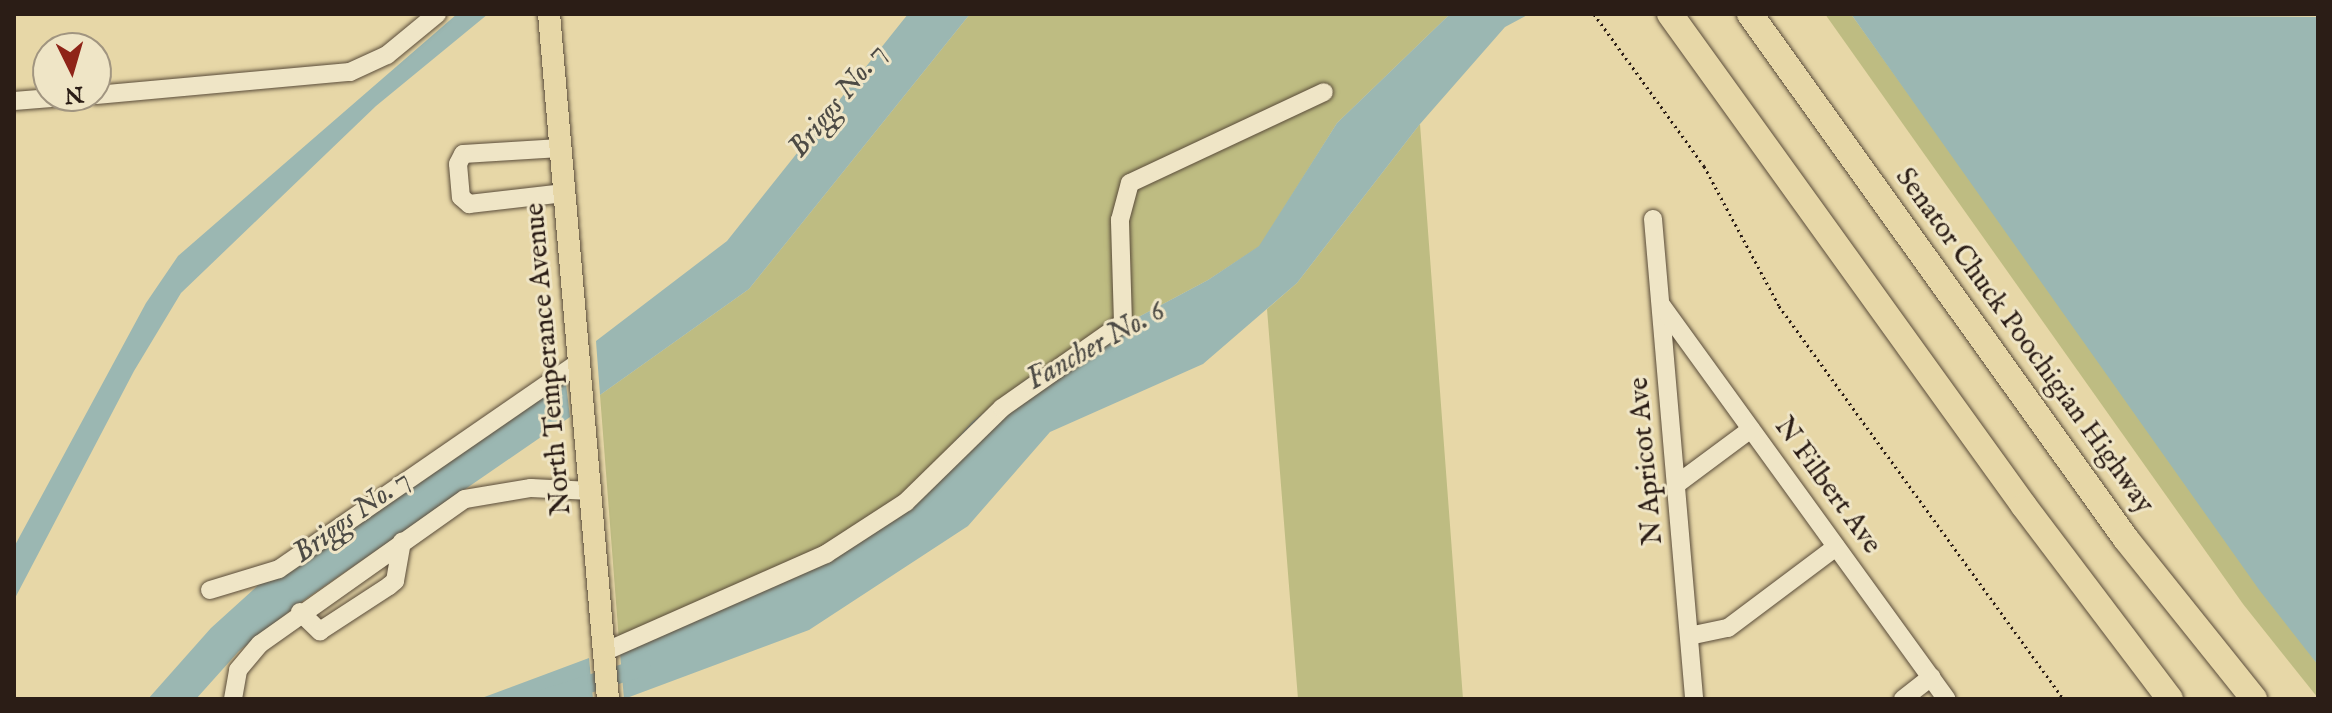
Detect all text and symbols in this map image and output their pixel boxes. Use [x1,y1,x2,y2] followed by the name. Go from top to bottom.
[32,32,112,112] north arrow
[781,36,895,166] water label: Briggs No. 7
[63,79,85,109] text: N
[1887,162,2161,520] street label: Senator Chuck Poochigian Highway
[519,201,579,517] street label: North Temperance Avenue
[1021,293,1171,399] water label: Fancher No. 6
[1623,376,1671,546] street label: N Apricot Ave
[1766,411,1888,561] street label: N Filbert Ave
[286,462,418,572] water label: Briggs No. 7

